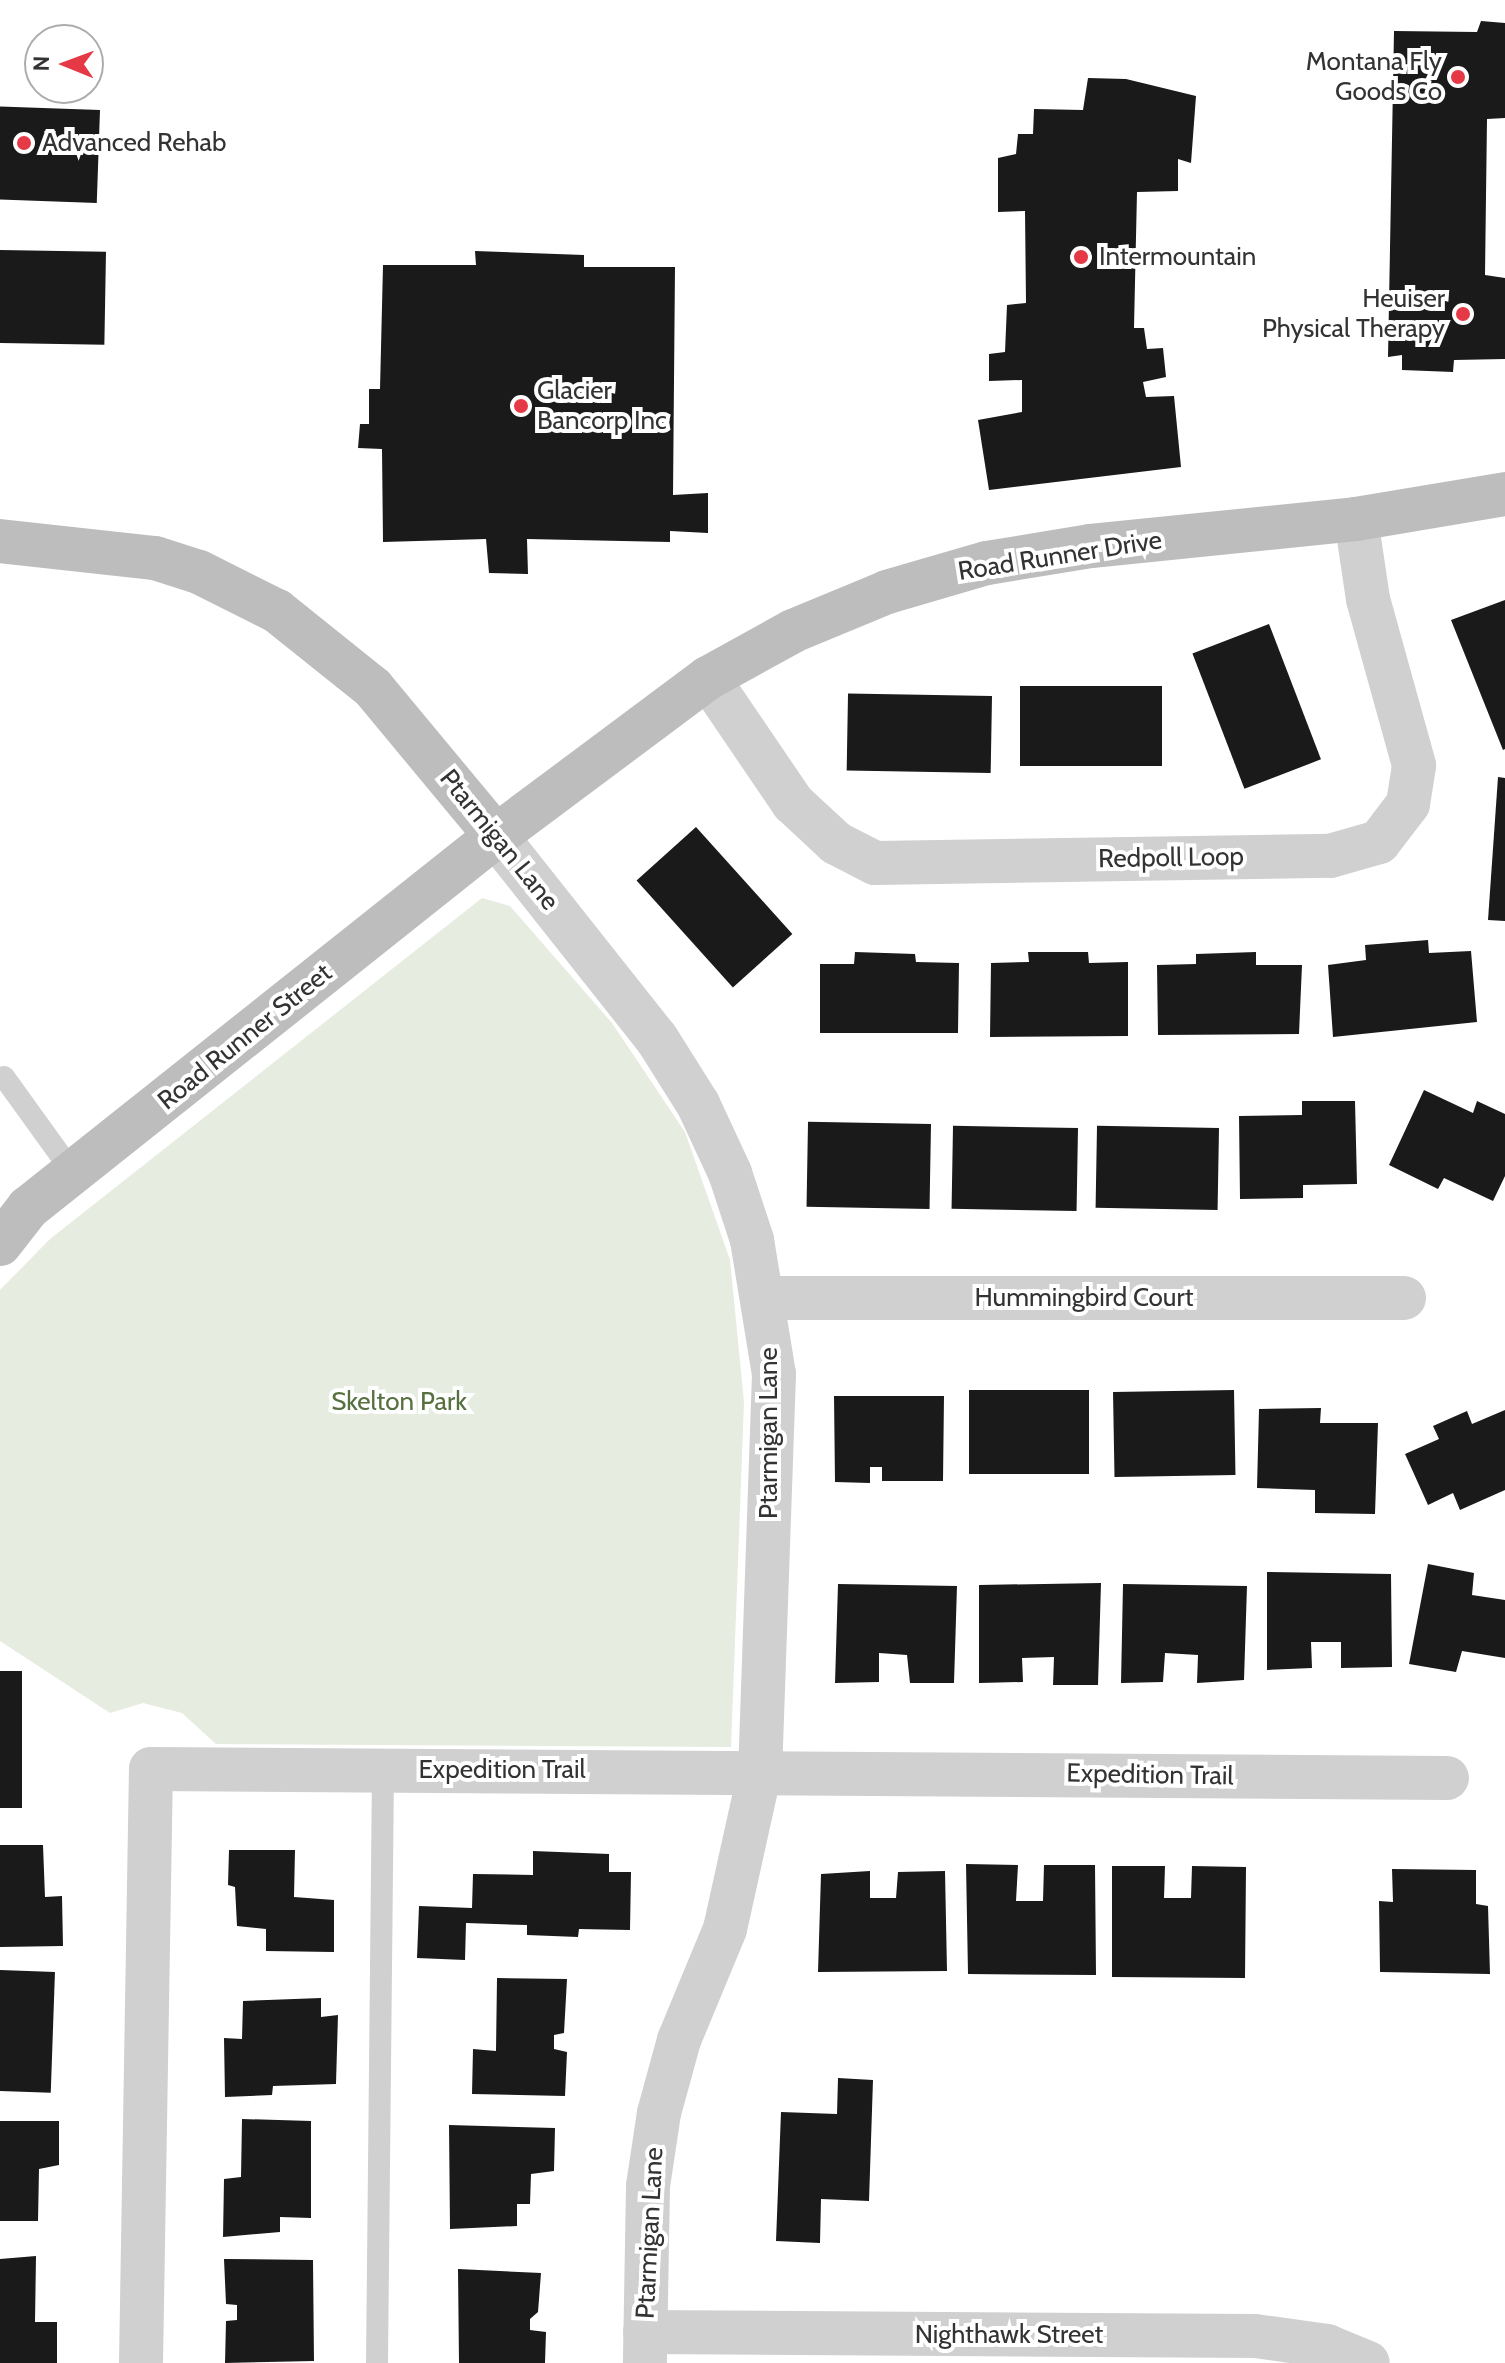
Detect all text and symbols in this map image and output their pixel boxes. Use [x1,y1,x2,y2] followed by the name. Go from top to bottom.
[24,24,104,104] north arrow
[1306,46,1442,108] place label: Montana Fly Goods Co
[28,56,55,72] text: N
[1449,68,1467,86] marker: Montana Fly Goods Co
[42,127,227,159] place label: Advanced Rehab
[13,132,35,154] marker: Advanced Rehab
[1099,241,1256,273] place label: Intermountain
[1070,246,1092,268] marker: Intermountain
[1262,283,1445,344] place label: Heuiser Physical Therapy
[1452,303,1474,325] marker: Heuiser Physical Therapy
[537,375,667,436] place label: Glacier Bancorp Inc
[512,397,530,415] marker: Glacier Bancorp Inc
[956,524,1164,588] street label: Road Runner Drive
[433,763,565,917] street label: Ptarmigan Lane
[1098,841,1244,875] street label: Redpoll Loop
[152,957,338,1117] street label: Road Runner Street
[975,1282,1193,1314] street label: Hummingbird Court
[753,1347,785,1519] street label: Ptarmigan Lane
[331,1386,467,1418] park label: Skelton Park
[418,1754,586,1786] street label: Expedition Trail
[1066,1758,1234,1792] street label: Expedition Trail
[630,2146,670,2320] street label: Ptarmigan Lane
[915,2319,1103,2351] street label: Nighthawk Street

